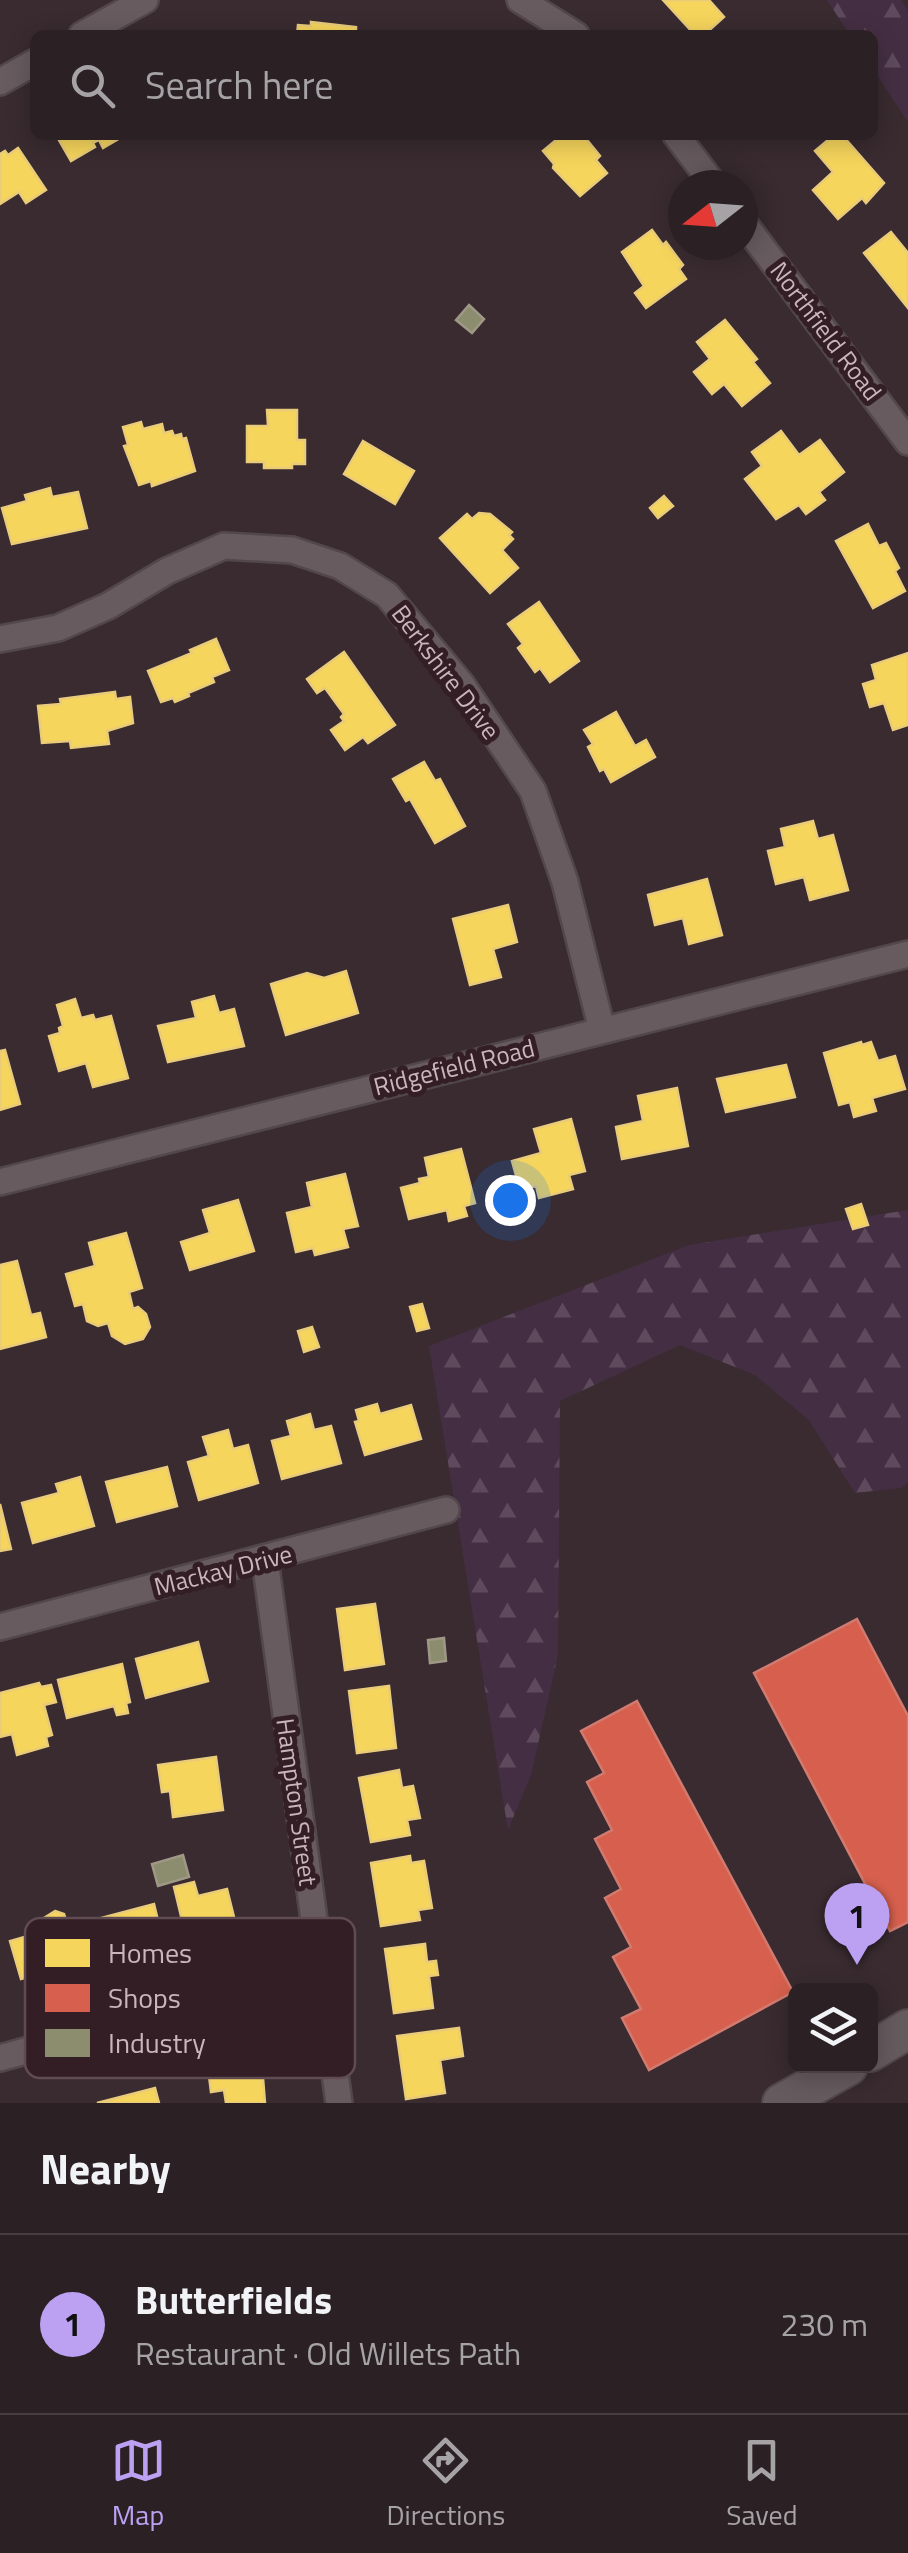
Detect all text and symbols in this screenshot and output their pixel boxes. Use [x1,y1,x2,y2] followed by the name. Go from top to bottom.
[30,30,878,140] search box
[145,56,333,114] text: Search here
[65,58,120,113] icon: search
[668,170,758,260] north arrow
[761,253,891,409] street label: Northfield Road
[383,597,509,747] street label: Berkshire Drive
[370,1029,538,1105] street label: Ridgefield Road
[485,1175,536,1226] your location
[150,1535,296,1605] street label: Mackay Drive
[266,1716,328,1888] street label: Hampton Street
[824,1882,890,1965] pin: 1
[25,1918,355,2078] legend
[108,1931,192,1974] text: Homes
[108,1976,181,2019] text: Shops
[788,1983,878,2073] map controls
[788,1983,878,2073] button: layers
[108,2021,206,2064] text: Industry
[40,2136,171,2200] text: Nearby
[135,2271,332,2329] text: Butterfields
[64,2300,81,2348] text: 1
[780,2300,868,2348] text: 230 m
[135,2329,521,2377] text: Restaurant · Old Willets Path
[111,2433,166,2536] tab: Map
[387,2433,505,2536] tab: Directions
[726,2433,797,2536] tab: Saved

